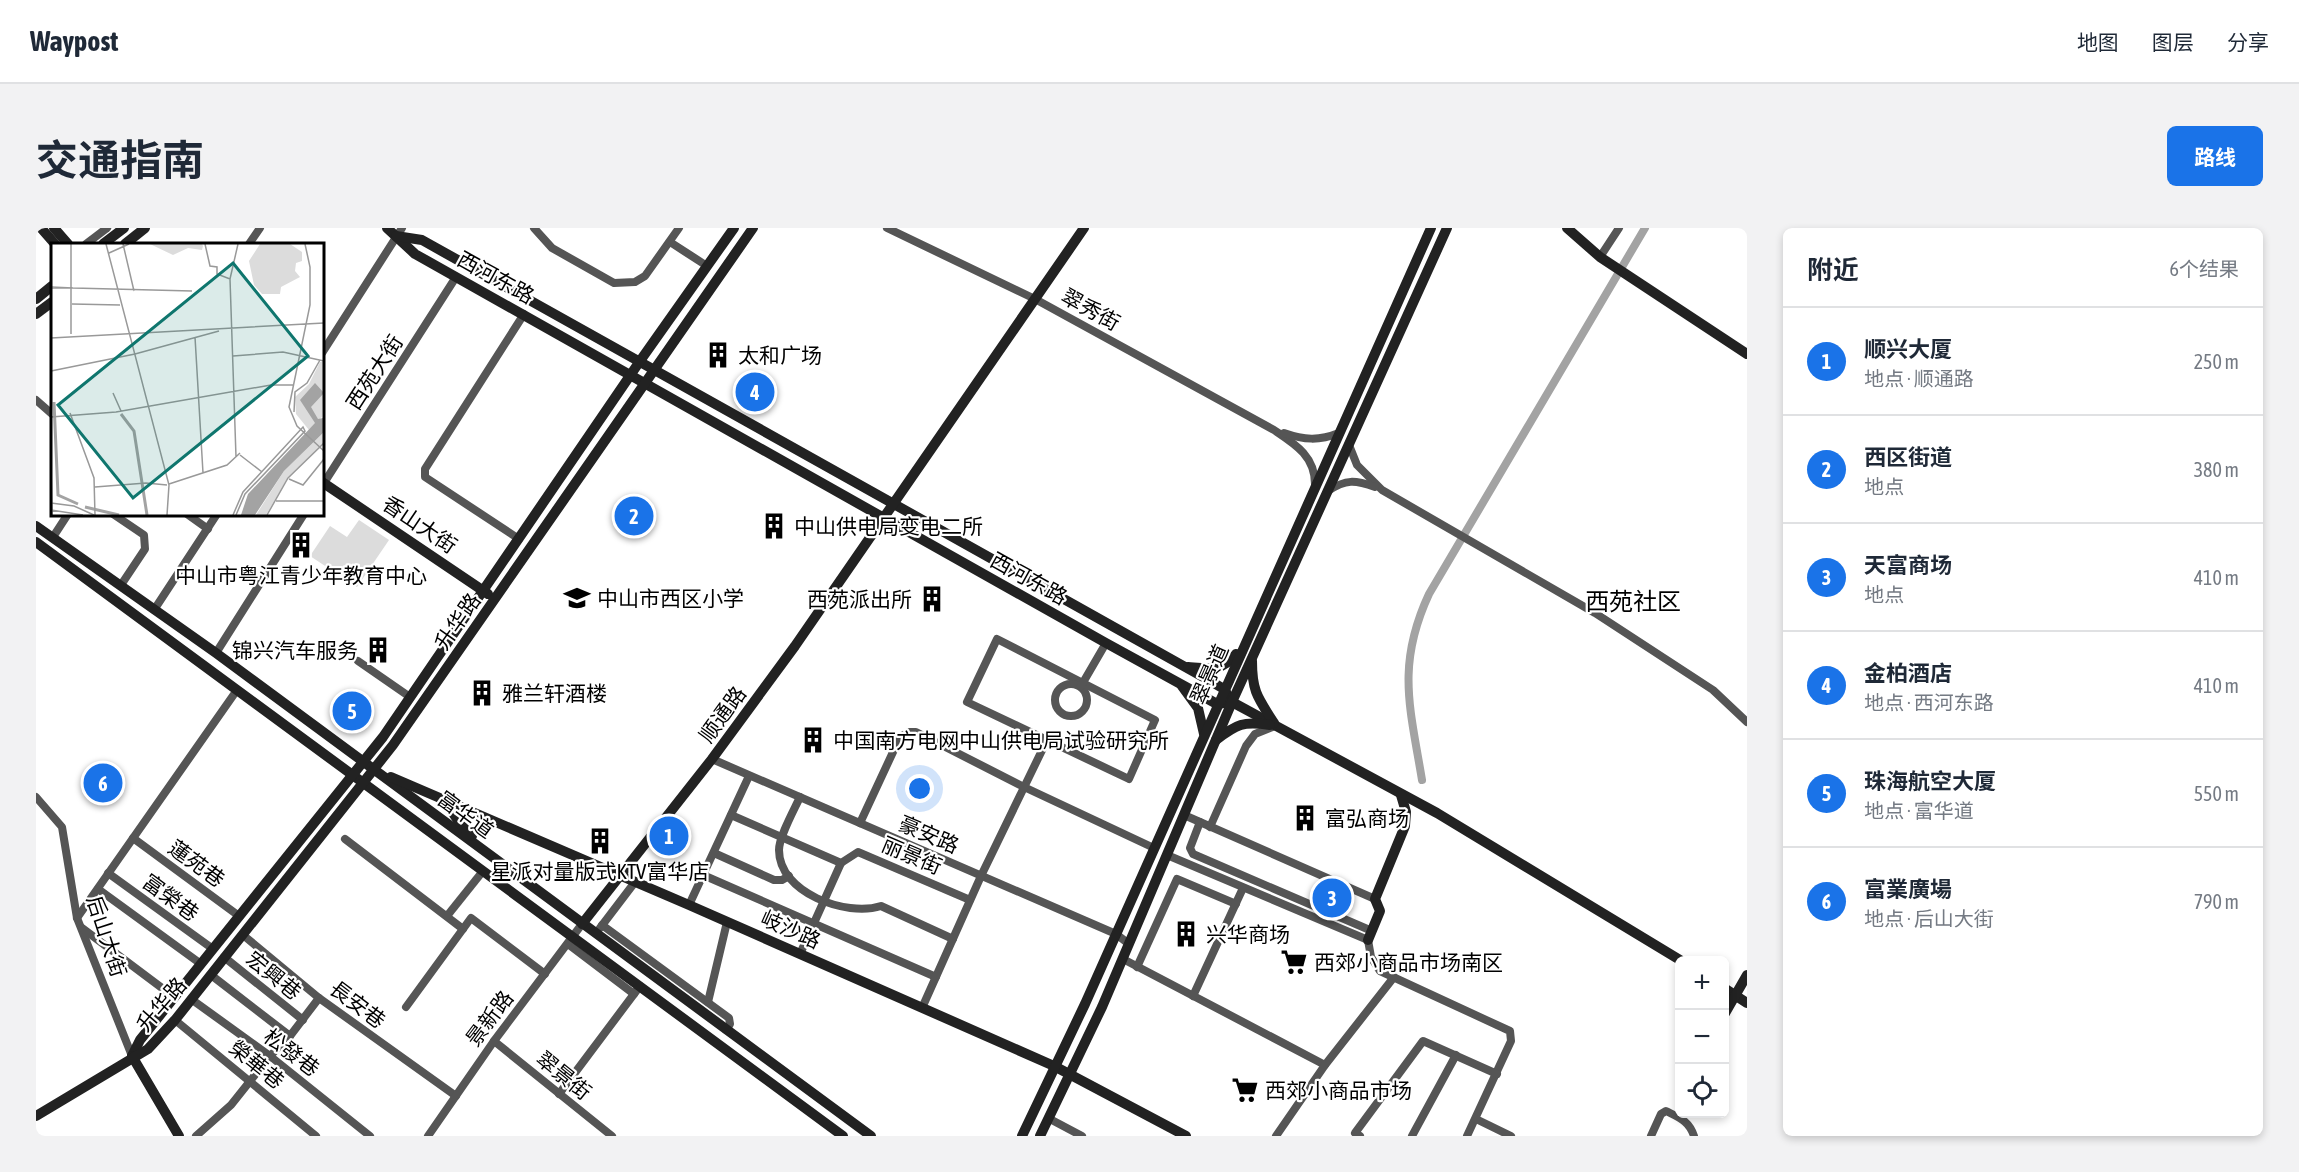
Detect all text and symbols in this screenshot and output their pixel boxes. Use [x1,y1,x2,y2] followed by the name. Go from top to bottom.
[30,25,118,57] text: Waypost
[2077,30,2119,54] text: 地图
[2152,30,2194,54] text: 图层
[2227,30,2269,54] text: 分享
[2167,126,2263,186] button: 路线
[36,136,204,184] text: 交通指南
[51,243,324,516] inset map
[453,246,539,308] street label: 西河东路
[1807,255,1859,285] text: 附近
[2170,257,2239,280] text: 6个结果
[1058,283,1124,335] street label: 翠秀街
[341,330,407,414] street label: 西苑大街
[1864,336,1952,362] text: 顺兴大厦
[703,340,733,370] building icon: 太和广场
[738,343,822,367] place label: 太和广场
[1822,350,1831,373] text: 1
[2194,350,2239,373] text: 250 m
[1864,367,1974,390] text: 地点 · 顺通路
[736,370,774,414] pin: 4
[1864,444,1952,470] text: 西区街道
[1822,458,1831,481] text: 2
[2194,458,2239,481] text: 380 m
[1864,475,1904,498] text: 地点
[378,491,462,557] street label: 香山大街
[614,494,654,538] pin: 2
[759,511,789,541] building icon: 中山供电局变电二所
[794,514,983,538] place label: 中山供电局变电二所
[286,530,316,560] building icon: 中山市粤江青少年教育中心
[986,547,1072,609] street label: 西河东路
[1864,552,1952,578] text: 天富商场
[175,563,427,587] place label: 中山市粤江青少年教育中心
[1822,566,1831,589] text: 3
[2194,566,2239,589] text: 410 m
[562,583,592,613] school or university icon: 中山市西区小学
[1864,583,1904,606] text: 地点
[917,584,947,614] building icon: 西苑派出所
[597,586,744,610] place label: 中山市西区小学
[807,587,912,611] place label: 西苑派出所
[429,588,485,654] street label: 升华路
[1585,588,1681,615] district label: 西苑社区
[363,635,393,665] building icon: 锦兴汽车服务
[232,638,358,662] place label: 锦兴汽车服务
[1185,640,1233,708] street label: 翠景道
[1864,660,1952,686] text: 金柏酒店
[1822,674,1831,697] text: 4
[2194,674,2239,697] text: 410 m
[467,678,497,708] building icon: 雅兰轩酒楼
[502,681,607,705] place label: 雅兰轩酒楼
[694,681,750,747] street label: 顺通路
[332,688,372,734] pin: 5
[1864,691,1994,714] text: 地点 · 西河东路
[798,725,828,755] building icon: 中国南方电网中山供电局试验研究所
[833,728,1169,752] place label: 中国南方电网中山供电局试验研究所
[84,760,122,806] pin: 6
[1864,768,1996,794] text: 珠海航空大厦
[905,774,934,803] your location
[1822,782,1831,805] text: 5
[2194,782,2239,805] text: 550 m
[433,786,499,842] street label: 富华道
[1864,799,1974,822] text: 地点 · 富华道
[1290,803,1320,833] building icon: 富弘商场
[1325,806,1409,830] place label: 富弘商场
[895,811,963,857] street label: 豪安路
[650,814,688,858] pin: 1
[585,826,615,856] building icon: 星派对量版式KTV富华店
[878,832,946,878] street label: 丽景街
[164,835,230,891] street label: 蓮苑巷
[491,859,709,883] place label: 星派对量版式KTV富华店
[138,869,204,925] street label: 富榮巷
[1312,876,1352,920] pin: 3
[1864,876,1952,902] text: 富業廣場
[1822,890,1831,913] text: 6
[2194,890,2239,913] text: 790 m
[83,892,131,980] street label: 后山大街
[757,905,825,953] street label: 岐沙路
[1864,907,1994,930] text: 地点 · 后山大街
[1171,919,1201,949] building icon: 兴华商场
[1206,922,1290,946] place label: 兴华商场
[242,946,306,1004] street label: 宏興巷
[1279,947,1309,977] supermarket icon: 西郊小商品市场南区
[1314,950,1503,974] place label: 西郊小商品市场南区
[1675,956,1729,1118] map controls
[1675,956,1729,1010] button: +
[131,972,191,1036] street label: 升华路
[326,975,390,1033] street label: 長安巷
[460,986,518,1050] street label: 景新路
[1675,1010,1729,1064] button: −
[260,1023,324,1081] street label: 松發巷
[225,1035,289,1093] street label: 榮華巷
[532,1046,596,1104] street label: 翠景街
[1675,1064,1729,1118] button: locate
[1230,1075,1260,1105] supermarket icon: 西郊小商品市场
[1265,1078,1412,1102] place label: 西郊小商品市场

